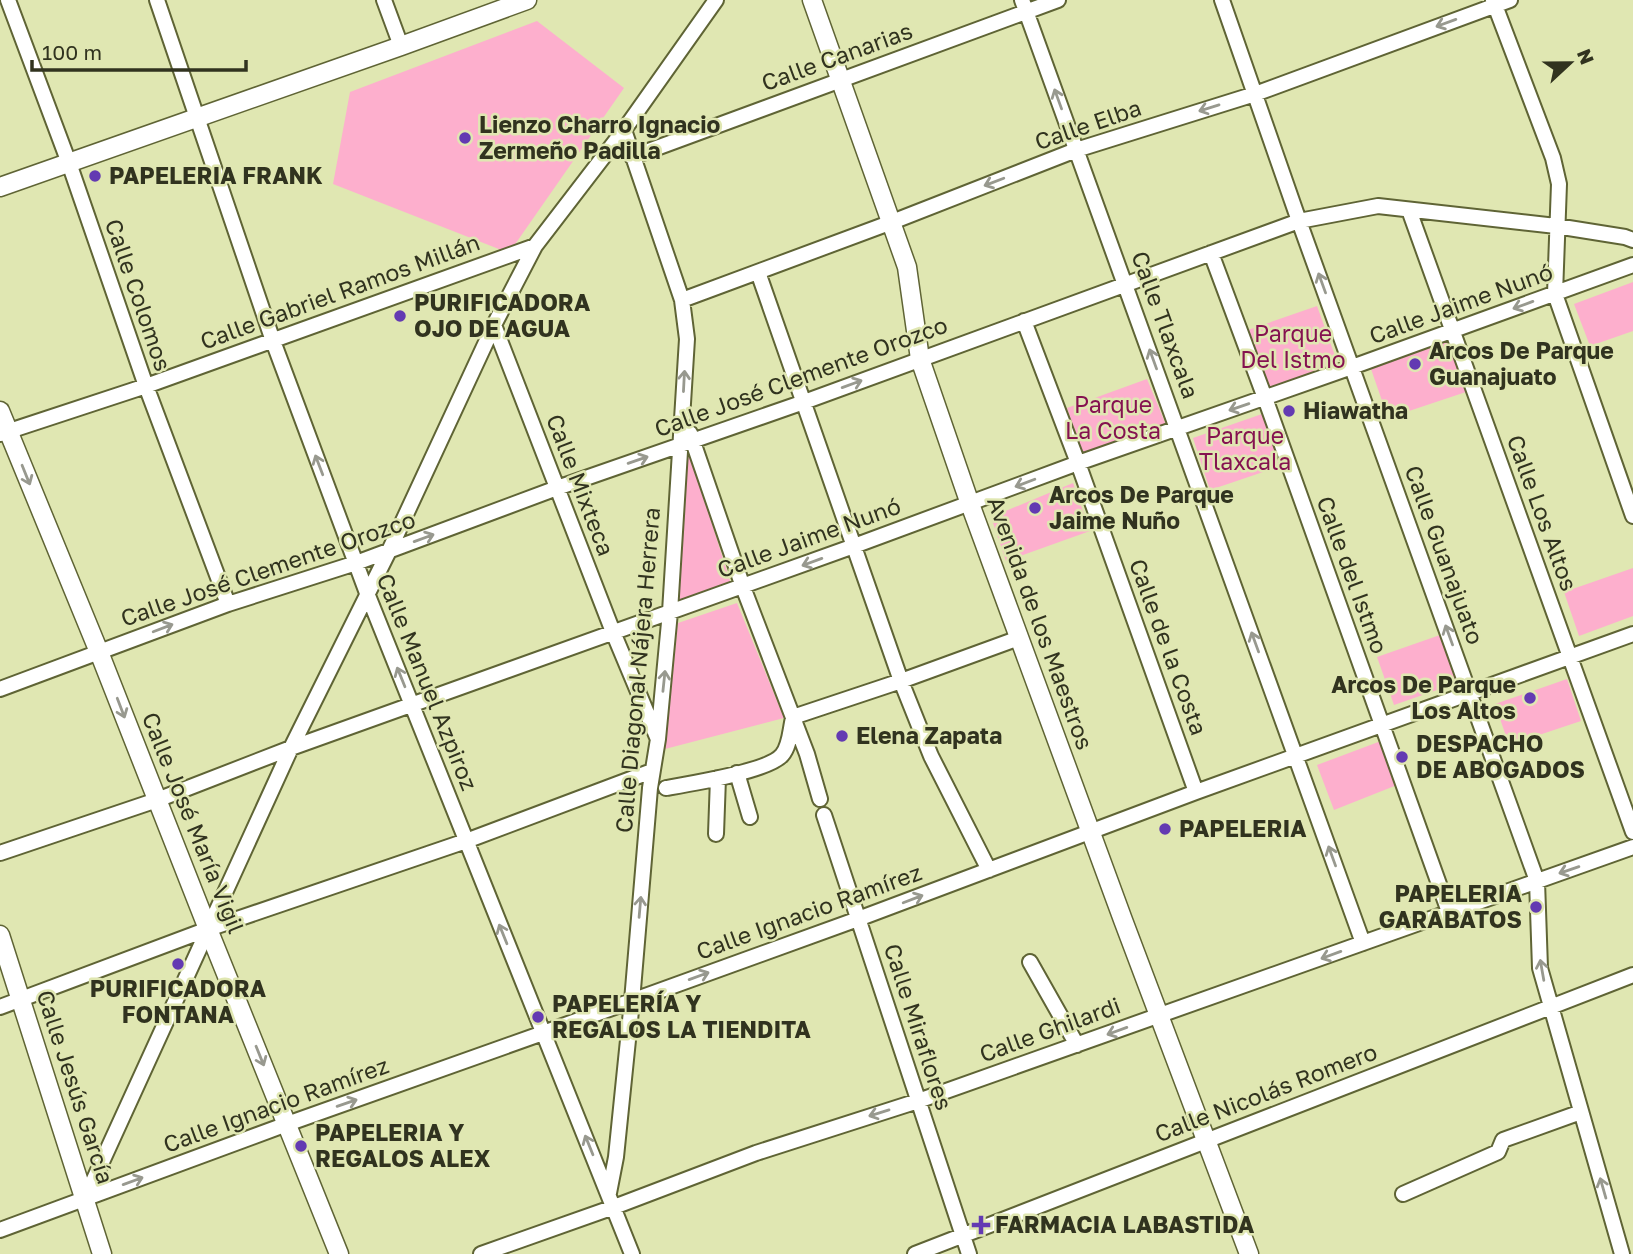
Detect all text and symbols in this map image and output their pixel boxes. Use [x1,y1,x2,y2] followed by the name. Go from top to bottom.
[757,16,916,96] street label: Calle Canarias
[1436,18,1458,31] one-way arrow
[32,28,245,72] scale bar
[1535,28,1605,98] north arrow
[42,39,102,65] text: 100 m
[1573,45,1600,67] text: N
[1051,88,1063,110] one-way arrow
[1031,93,1145,155] street label: Calle Elba
[1198,103,1220,116] one-way arrow
[479,110,721,164] place label: Lienzo Charro Ignacio Zermeño Padilla
[457,130,473,146] marker: Lienzo Charro Ignacio Zermeño Padilla
[109,161,323,189] place label: PAPELERIA FRANK
[87,168,103,184] marker: PAPELERIA FRANK
[984,177,1006,190] one-way arrow
[100,215,178,374] street label: Calle Colomos
[196,227,483,355] street label: Calle Gabriel Ramos Millán
[1126,247,1206,402] street label: Calle Tlaxcala
[1365,257,1556,349] street label: Calle Jaime Nunó
[1315,273,1327,295] one-way arrow
[414,288,591,342] place label: PURIFICADORA OJO DE AGUA
[1512,300,1534,313] one-way arrow
[392,308,408,324] marker: PURIFICADORA OJO DE AGUA
[650,310,951,442] street label: Calle José Clemente Orozco
[1240,319,1346,373] park label: Parque Del Istmo
[1429,336,1614,390] place label: Arcos De Parque Guanajuato
[1145,348,1158,370] one-way arrow
[1407,356,1423,372] marker: Arcos De Parque Guanajuato
[678,370,691,393] one-way arrow
[841,376,863,389] one-way arrow
[1065,390,1161,444] park label: Parque La Costa
[1303,396,1408,424] place label: Hiawatha
[1229,402,1251,414] one-way arrow
[1281,403,1297,419] marker: Hiawatha
[541,410,621,559] street label: Calle Mixteca
[1199,421,1291,475] park label: Parque Tlaxcala
[1502,431,1584,594] street label: Calle Los Altos
[627,453,649,466] one-way arrow
[312,455,325,476] one-way arrow
[1400,461,1490,648] street label: Calle Guanajuato
[20,463,33,485] one-way arrow
[1015,478,1037,491] one-way arrow
[1049,480,1234,534] place label: Arcos De Parque Jaime Nuño
[713,491,904,583] street label: Calle Jaime Nunó
[982,492,1100,753] street label: Avenida de los Maestros
[1311,492,1394,657] street label: Calle del Istmo
[1027,500,1043,516] marker: Arcos De Parque Jaime Nuño
[117,504,419,632] street label: Calle José Clemente Orozco
[609,506,665,834] street label: Calle Diagonal Nájera Herrera
[413,530,435,543] one-way arrow
[1124,555,1214,739] street label: Calle de la Costa
[801,557,823,569] one-way arrow
[372,569,484,794] street label: Calle Manuel Azpiroz
[152,621,174,634] one-way arrow
[1442,625,1454,647] one-way arrow
[1248,631,1260,653] one-way arrow
[393,667,406,689] one-way arrow
[657,670,670,693] one-way arrow
[1331,670,1516,724] place label: Arcos De Parque Los Altos
[1522,690,1538,706] marker: Arcos De Parque Los Altos
[115,697,128,718] one-way arrow
[137,708,251,937] street label: Calle José María Vigil
[856,721,1002,749] place label: Elena Zapata
[834,728,850,744] marker: Elena Zapata
[1416,729,1585,783] place label: DESPACHO DE ABOGADOS
[1394,749,1410,765] marker: DESPACHO DE ABOGADOS
[1179,814,1307,842] place label: PAPELERIA
[1157,821,1173,837] marker: PAPELERIA
[1325,845,1337,867] one-way arrow
[692,857,925,965] street label: Calle Ignacio Ramírez
[1558,865,1580,877] one-way arrow
[1378,879,1523,933] place label: PAPELERIA GARABATOS
[902,891,924,904] one-way arrow
[634,896,647,919] one-way arrow
[1528,899,1544,915] marker: PAPELERIA GARABATOS
[496,924,509,945] one-way arrow
[879,940,959,1114] street label: Calle Miraflores
[1321,949,1343,962] one-way arrow
[170,956,186,972] marker: PURIFICADORA FONTANA
[1535,959,1548,982] one-way arrow
[688,969,710,982] one-way arrow
[90,974,267,1028] place label: PURIFICADORA FONTANA
[31,986,120,1187] street label: Calle Jesús García
[552,989,812,1043] place label: PAPELERÍA Y REGALOS LA TIENDITA
[975,991,1124,1068] street label: Calle Ghilardi
[530,1009,546,1025] marker: PAPELERÍA Y REGALOS LA TIENDITA
[1106,1026,1128,1038] one-way arrow
[1150,1037,1381,1147] street label: Calle Nicolás Romero
[254,1044,267,1066] one-way arrow
[159,1050,392,1158] street label: Calle Ignacio Ramírez
[335,1095,357,1108] one-way arrow
[868,1108,890,1120] one-way arrow
[315,1118,491,1172] place label: PAPELERIA Y REGALOS ALEX
[581,1135,594,1156] one-way arrow
[293,1138,309,1154] marker: PAPELERIA Y REGALOS ALEX
[122,1174,144,1186] one-way arrow
[1596,1178,1609,1200] one-way arrow
[995,1210,1255,1238] place label: FARMACIA LABASTIDA
[973,1217,989,1233] marker: FARMACIA LABASTIDA

